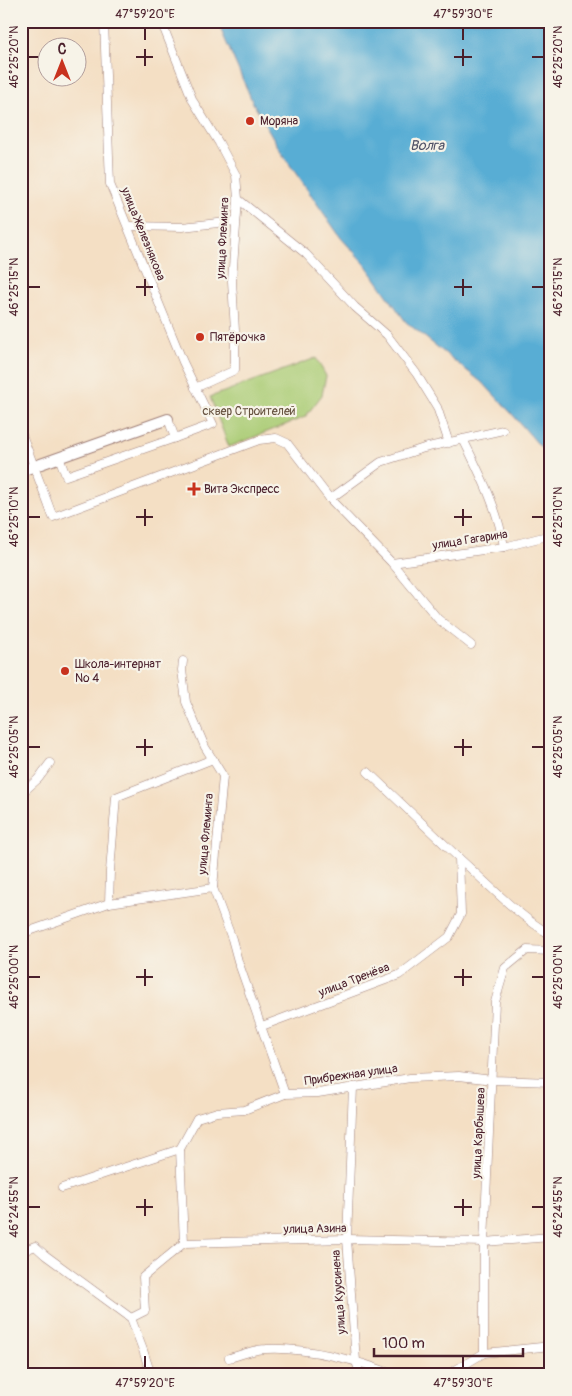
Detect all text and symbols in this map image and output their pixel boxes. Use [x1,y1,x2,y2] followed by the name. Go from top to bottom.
[115,7,175,22] text: 47°59'20"E
[433,7,493,22] text: 47°59'30"E
[7,26,22,88] text: 46°25'20"N
[551,26,566,88] text: 46°25'20"N
[38,38,88,88] north arrow
[58,41,67,58] text: С
[260,114,298,129] place label: Моряна
[244,115,256,127] marker: Моряна
[410,137,446,154] water label: Волга
[117,184,169,283] street label: улица Железнякова
[213,196,233,280] street label: улица Флеминга
[7,258,22,316] text: 46°25'15"N
[551,258,566,316] text: 46°25'15"N
[210,330,266,345] place label: Пятёрочка
[194,331,206,343] marker: Пятёрочка
[202,404,296,419] park label: сквер Строителей
[204,482,280,497] place label: Вита Экспресс
[188,483,200,495] marker: Вита Экспресс
[7,487,22,547] text: 46°25'10"N
[551,487,566,547] text: 46°25'10"N
[430,527,509,554] street label: улица Гагарина
[75,657,161,686] place label: Школа-интернат № 4
[59,665,71,677] marker: Школа-интернат № 4
[7,716,22,778] text: 46°25'05"N
[551,716,566,778] text: 46°25'05"N
[195,792,217,876] street label: улица Флеминга
[7,945,22,1009] text: 46°25'00"N
[551,945,566,1009] text: 46°25'00"N
[316,959,392,1001] street label: улица Тренёва
[303,1061,399,1089] street label: Прибрежная улица
[469,1087,489,1180] street label: улица Карбышева
[7,1176,22,1238] text: 46°24'55"N
[551,1176,566,1238] text: 46°24'55"N
[282,1221,347,1237] street label: улица Азина
[329,1249,350,1336] street label: улица Куусинена
[374,1326,523,1358] scale bar
[382,1334,425,1353] text: 100 m
[115,1376,175,1391] text: 47°59'20"E
[433,1376,493,1391] text: 47°59'30"E

